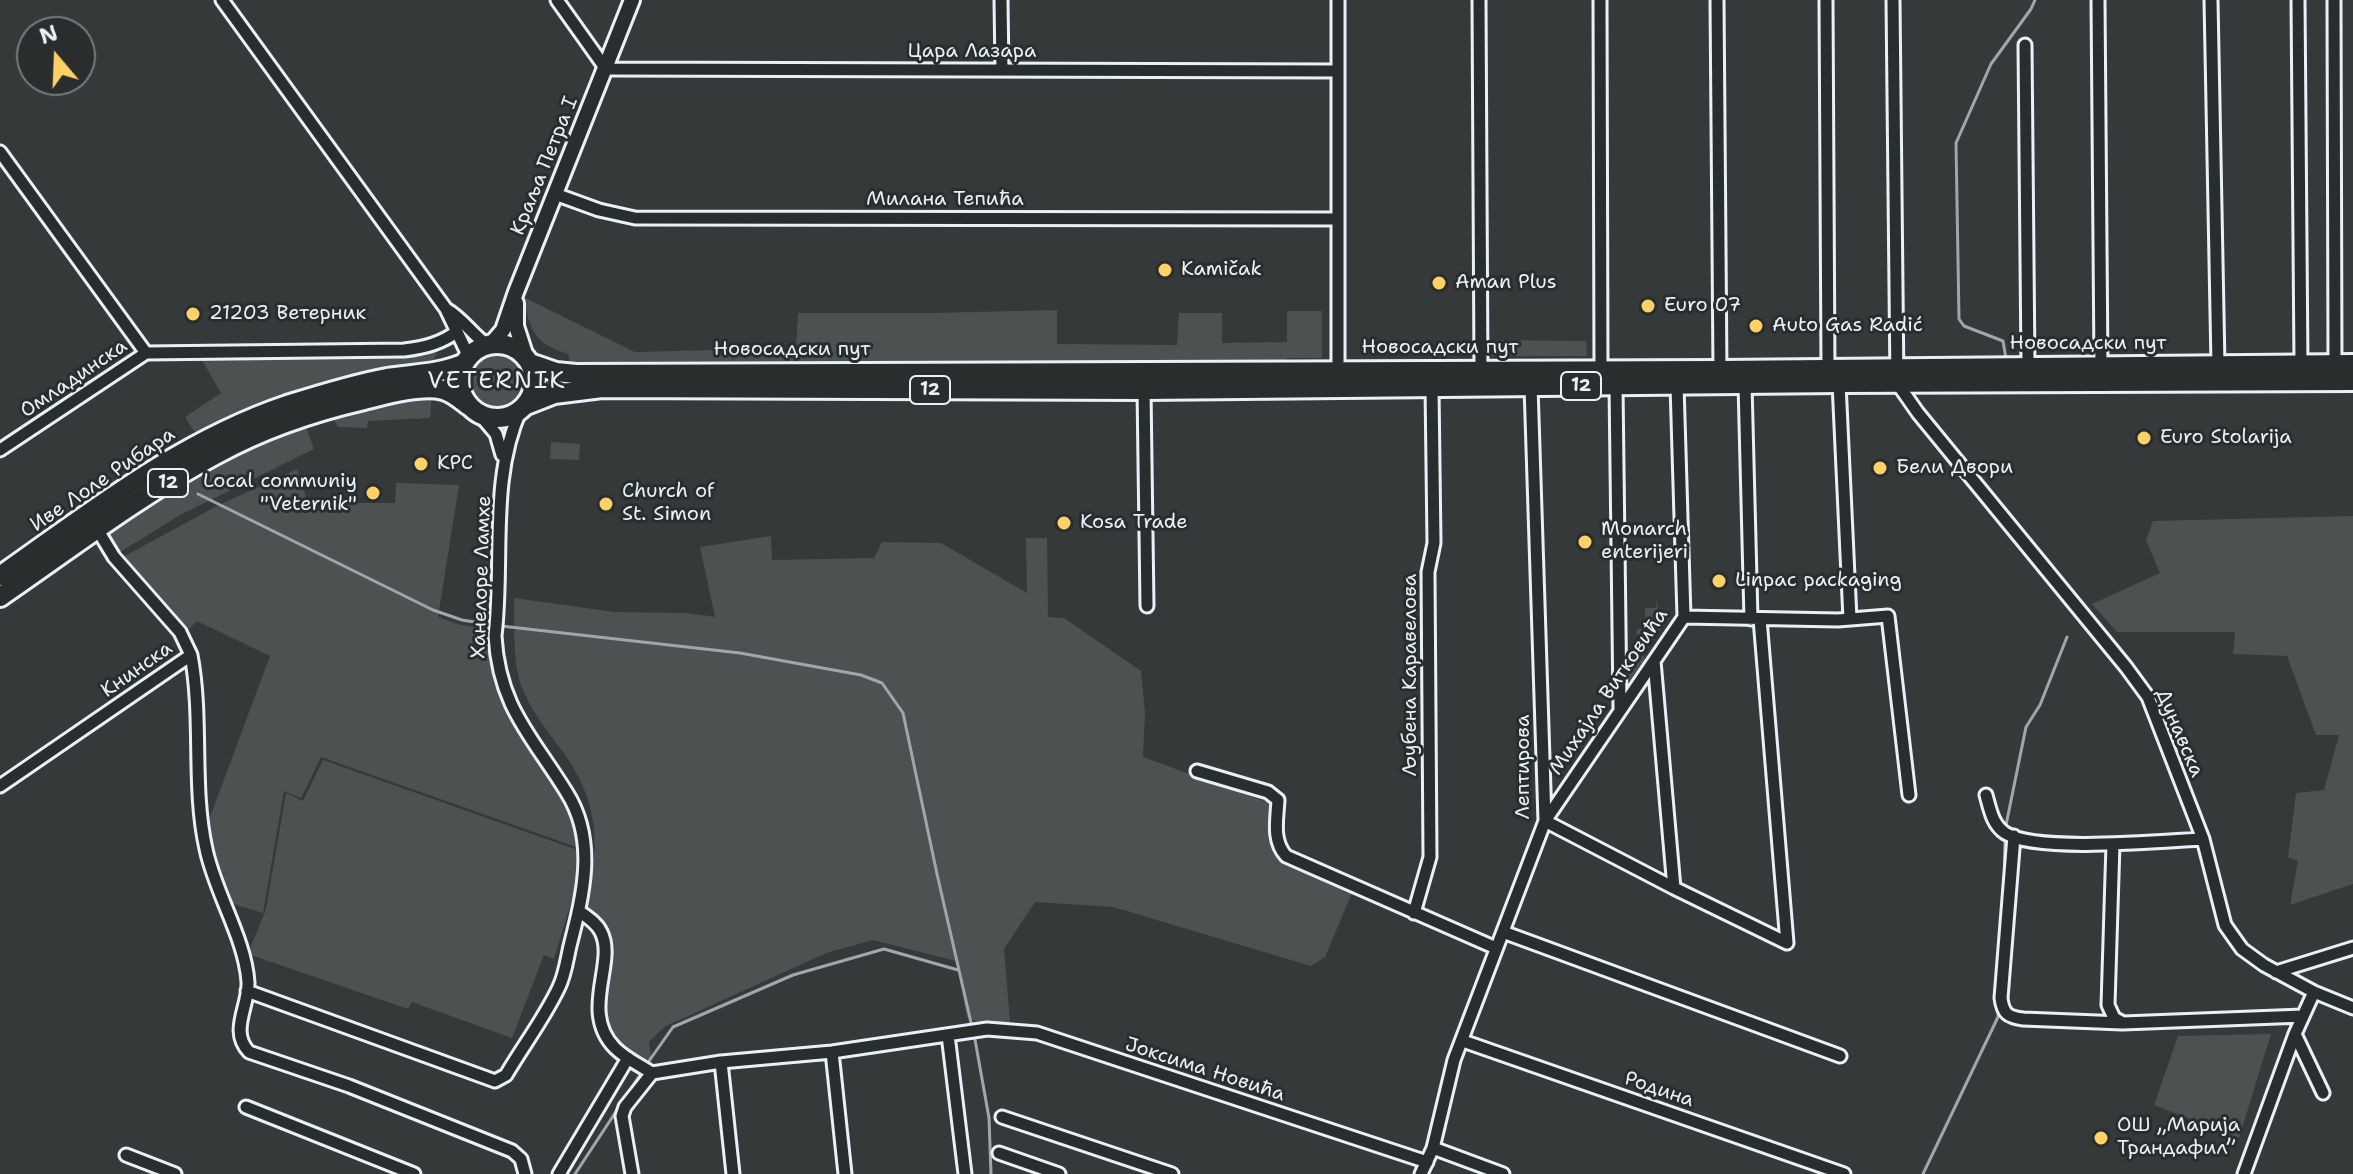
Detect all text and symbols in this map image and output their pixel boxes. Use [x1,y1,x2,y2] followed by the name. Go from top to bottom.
[16,16,96,96] north arrow
[36,18,62,51] text: N
[908,40,1036,64] street label: Цара Лазара
[506,93,584,239] street label: Краља Петра I
[866,188,1024,212] street label: Милана Тепића
[1181,258,1262,282] place label: Kamičak
[1156,261,1174,279] marker: Kamičak
[1455,271,1557,295] place label: Aman Plus
[1430,274,1448,292] marker: Aman Plus
[1664,294,1741,318] place label: Euro 07
[1639,297,1657,315] marker: Euro 07
[209,302,366,326] place label: 21203 Ветерник
[184,305,202,323] marker: 21203 Ветерник
[1772,314,1923,338] place label: Auto Gas Radić
[1747,317,1765,335] marker: Auto Gas Radić
[2009,332,2167,356] street label: Новосадски пут
[16,334,132,424] street label: Омладинска
[1361,336,1519,360] street label: Новосадски пут
[713,338,871,362] street label: Новосадски пут
[427,368,567,396] district label: VETERNIK
[1561,372,1601,400] road number: 12
[910,376,950,404] road number: 12
[26,423,180,537] street label: Иве Лоле Рибара
[2160,426,2292,450] place label: Euro Stolarija
[2135,429,2153,447] marker: Euro Stolarija
[437,452,473,476] place label: KPC
[412,455,430,473] marker: KPC
[1896,456,2013,480] place label: Бели Двори
[1871,459,1889,477] marker: Бели Двори
[148,469,188,497] road number: 12
[203,470,357,517] place label: Local communiy "Veternik"
[622,480,714,527] place label: Church of St. Simon
[364,484,382,502] marker: Local communiy "Veternik"
[467,495,497,659] street label: Ханелоре Ламхе
[597,495,615,513] marker: Church of St. Simon
[1080,511,1188,535] place label: Kosa Trade
[1055,514,1073,532] marker: Kosa Trade
[1601,518,1688,565] place label: Monarch enterijeri
[1576,533,1594,551] marker: Monarch enterijeri
[1735,569,1902,593] place label: Linpac packaging
[1710,572,1728,590] marker: Linpac packaging
[1399,574,1423,776] street label: Љубена Каравелова
[1544,604,1674,780] street label: Михајла Витковића
[97,637,177,703] street label: Книнска
[2150,685,2208,781] street label: Дунавска
[1512,715,1536,819] street label: Лептирова
[1122,1033,1288,1107] street label: Јоксима Новића
[1621,1067,1697,1113] street label: Родина
[2117,1114,2240,1161] place label: ОШ „Марија Трандафил”
[2092,1129,2110,1147] marker: ОШ „Марија Трандафил”

